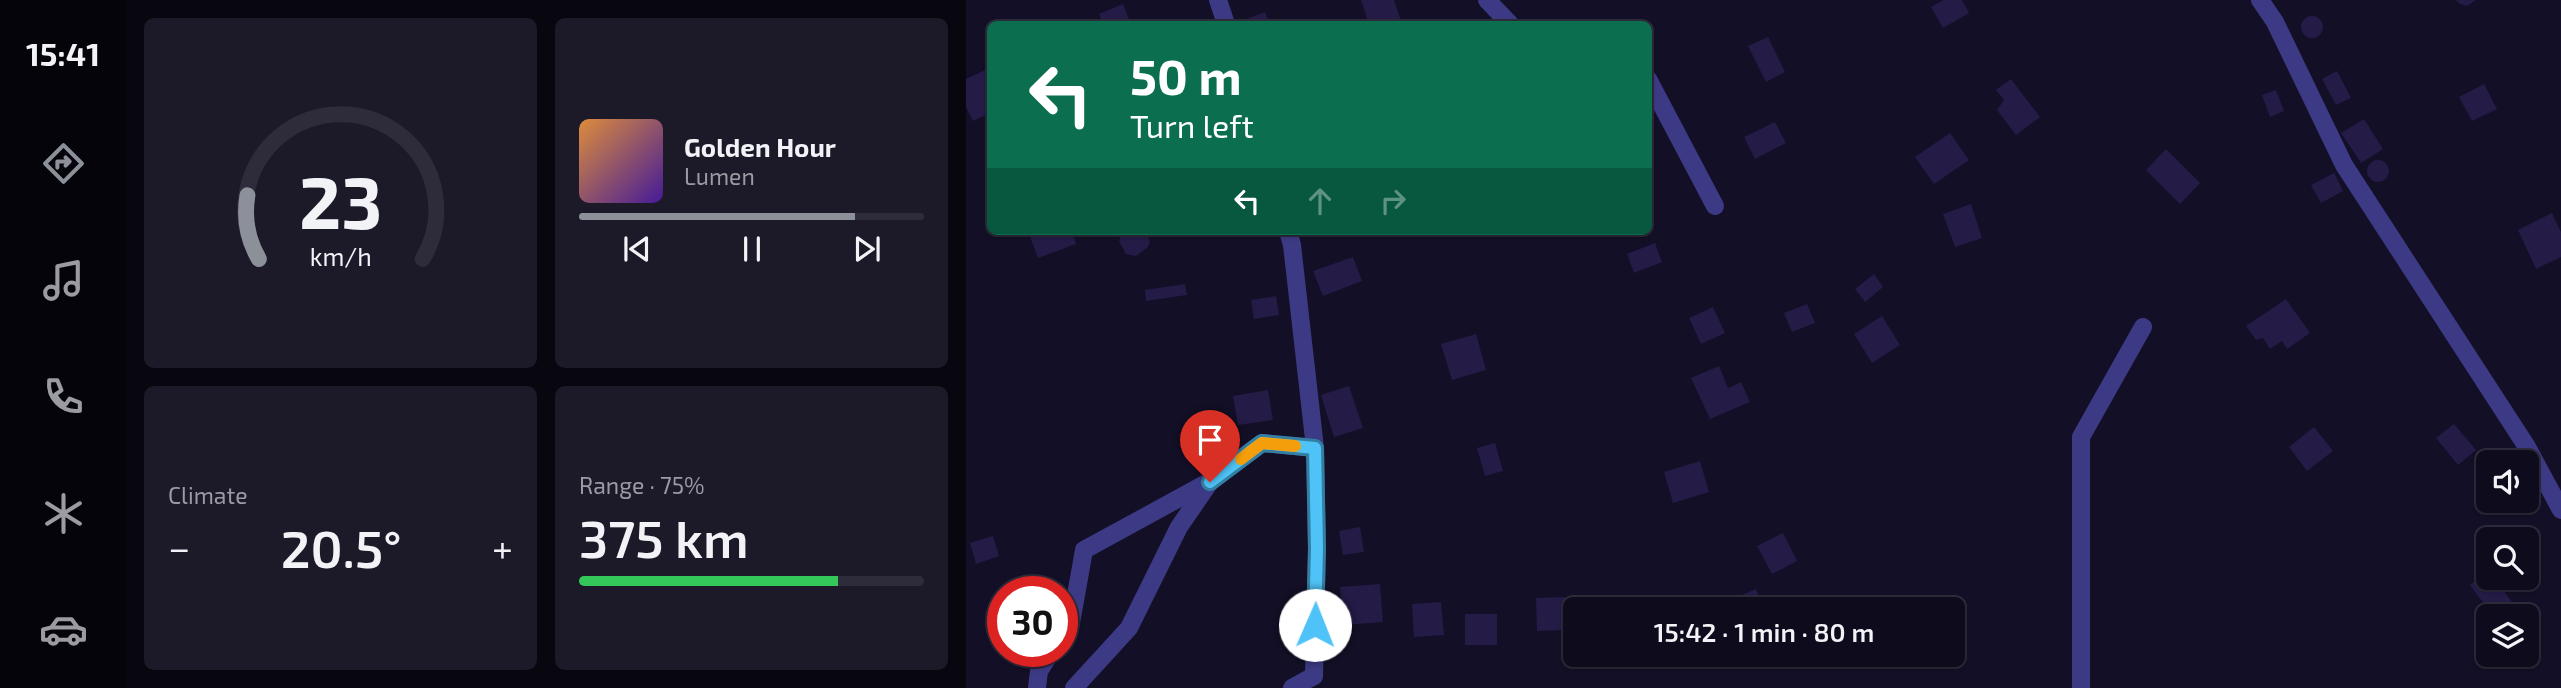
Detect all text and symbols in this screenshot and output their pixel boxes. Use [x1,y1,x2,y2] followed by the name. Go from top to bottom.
[26,34,100,72] text: 15:41
[1130,46,1242,105] text: 50 m
[1015,49,1106,140] icon: left
[1130,106,1254,144] text: Turn left
[684,131,836,162] text: Golden Hour
[39,139,88,188] icon: directions
[299,157,382,245] text: 23
[684,162,755,190] text: Lumen
[1228,182,1266,220] icon: left
[1301,182,1339,220] icon: ahead
[1374,182,1412,220] icon: right
[618,230,656,268] icon: previous
[733,230,771,268] icon: pause
[848,230,886,268] icon: next
[309,241,372,271] text: km/h
[39,256,88,305] icon: music
[39,372,88,421] icon: phone
[1180,410,1240,482] pin
[1191,421,1229,459] icon: arrive
[2476,450,2539,667] map controls
[2476,450,2539,513] button: sound
[579,471,705,499] text: Range · 75%
[168,481,248,509] text: Climate
[39,489,88,538] icon: climate
[579,506,749,568] text: 375 km
[281,516,402,578] text: 20.5°
[168,524,190,570] text: −
[492,524,513,570] text: +
[2476,527,2539,590] button: search
[987,576,1078,667] speed limit sign: 30
[1278,588,1352,662] position arrow
[2476,604,2539,667] button: layers
[39,605,88,654] icon: car
[1654,616,1874,647] text: 15:42 · 1 min · 80 m

